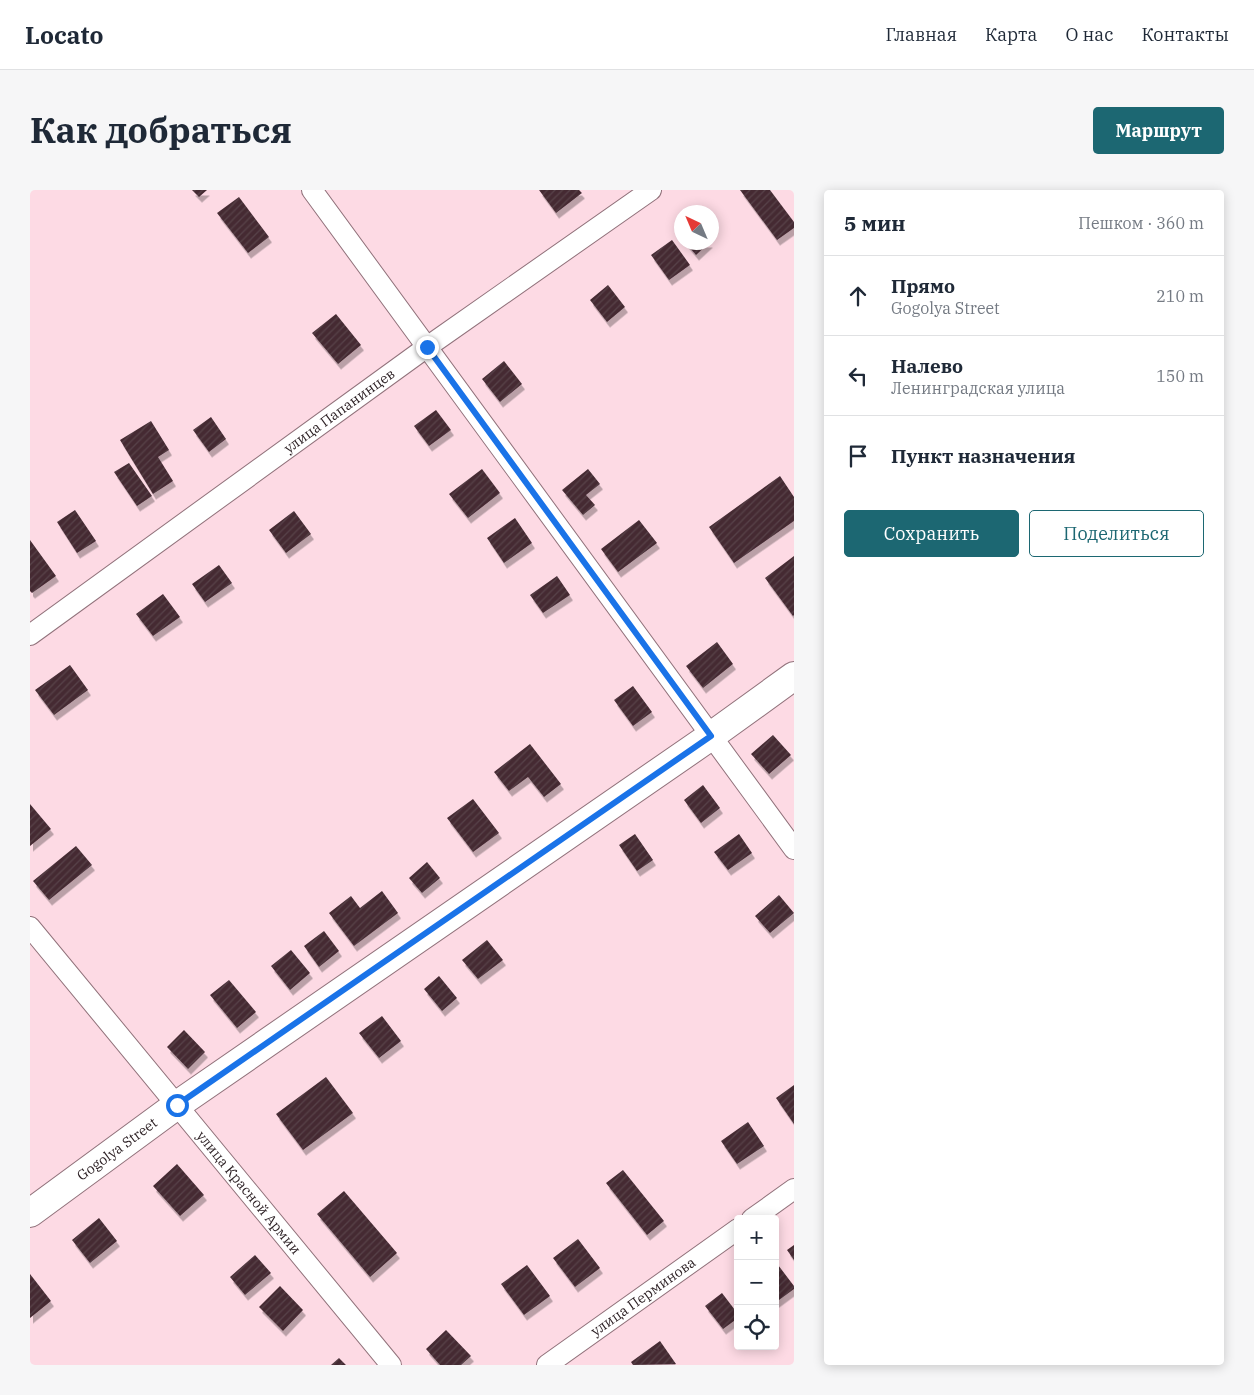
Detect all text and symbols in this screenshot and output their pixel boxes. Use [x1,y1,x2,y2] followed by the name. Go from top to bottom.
[25,19,103,51] text: Locato
[885,23,957,46] text: Главная
[985,23,1037,46] text: Карта
[1065,23,1113,46] text: О нас
[1141,23,1229,46] text: Контакты
[30,107,292,153] text: Как добраться
[1093,107,1224,154] button: Маршрут
[674,205,719,250] north arrow
[844,209,906,237] text: 5 мин
[1078,213,1204,233] text: Пешком · 360 m
[891,274,955,298] text: Прямо
[844,282,872,310] icon: ahead
[1156,286,1204,306] text: 210 m
[891,298,1000,318] text: Gogolya Street
[416,336,439,359] route end
[891,354,963,378] text: Налево
[844,362,872,390] icon: left
[280,364,398,457] street label: улица Папанинцев
[1156,366,1204,386] text: 150 m
[891,378,1065,398] text: Ленинградская улица
[844,442,872,470] icon: arrive
[891,444,1075,468] text: Пункт назначения
[844,510,1019,557] button: Сохранить
[1029,510,1204,557] button: Поделиться
[166,1094,189,1117] route start
[73,1114,161,1185] street label: Gogolya Street
[193,1127,305,1258] street label: улица Красной Армии
[734,1215,779,1350] map controls
[734,1215,779,1260] button: +
[587,1253,699,1340] street label: улица Перминова
[734,1260,779,1305] button: −
[734,1305,779,1350] button: locate

